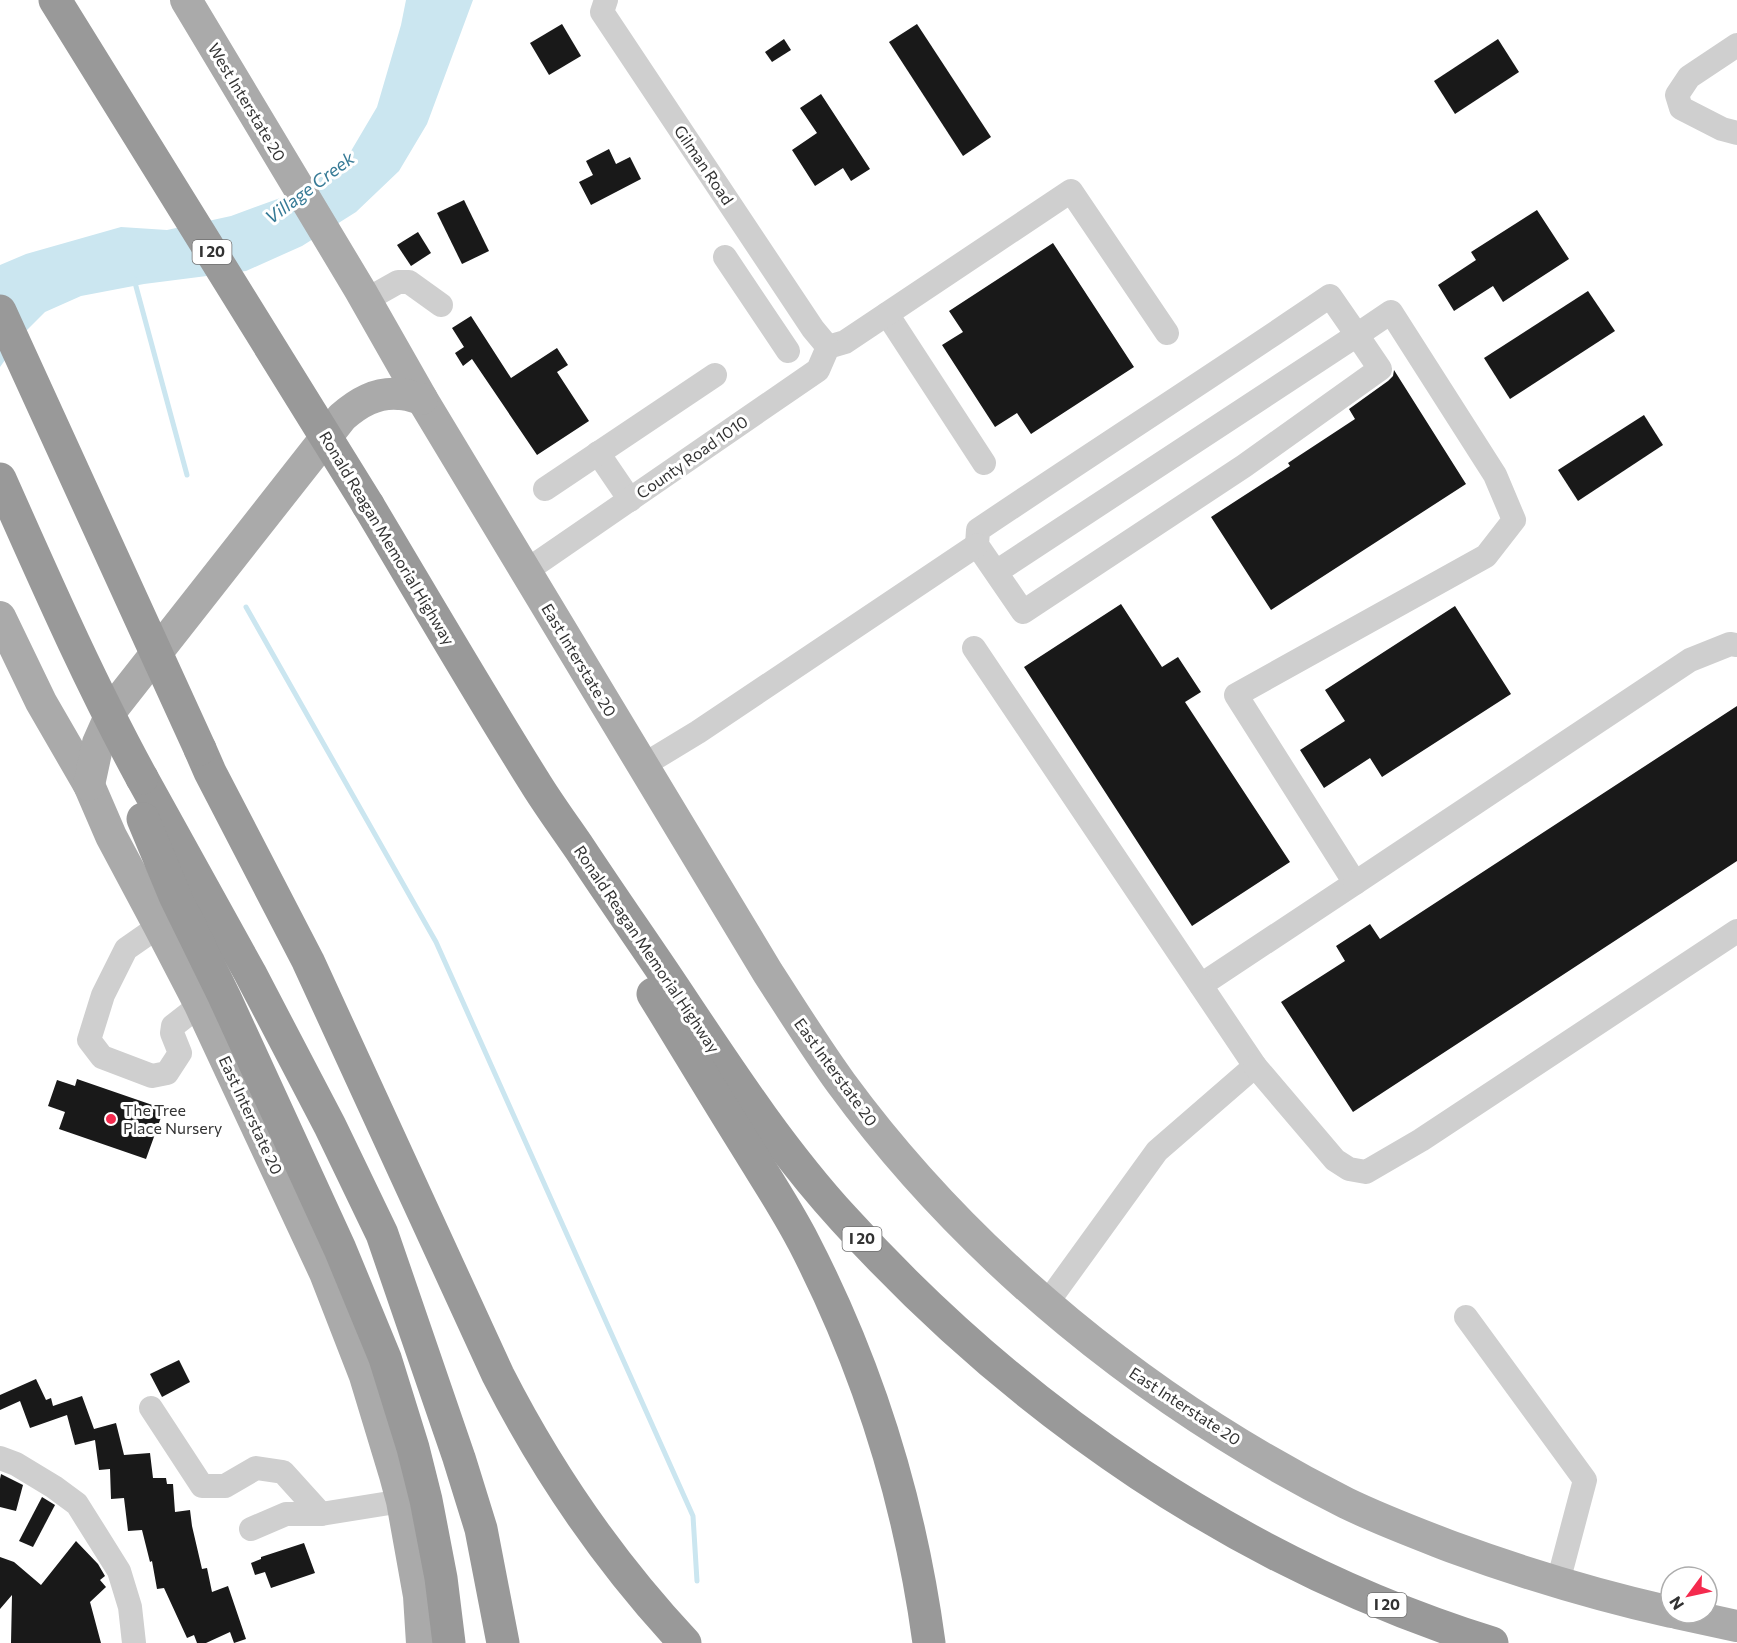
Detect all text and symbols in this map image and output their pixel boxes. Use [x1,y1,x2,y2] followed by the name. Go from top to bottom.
[205,39,290,164] street label: West Interstate 20
[671,121,738,208] street label: Gilman Road
[260,146,359,228] water label: Village Creek
[192,240,232,264] road number: I 20
[632,411,751,502] street label: County Road 1010
[316,427,459,648] street label: Ronald Reagan Memorial Highway
[538,600,621,720] street label: East Interstate 20
[571,841,724,1056] street label: Ronald Reagan Memorial Highway
[791,1014,882,1129] street label: East Interstate 20
[216,1052,287,1177] street label: East Interstate 20
[123,1100,222,1137] place label: The Tree Place Nursery
[104,1112,118,1126] marker: The Tree Place Nursery
[842,1227,882,1251] road number: I 20
[1126,1363,1244,1449] street label: East Interstate 20
[1659,1565,1719,1625] north arrow
[1368,1593,1406,1617] road number: I 20
[1665,1593,1687,1614] text: N

